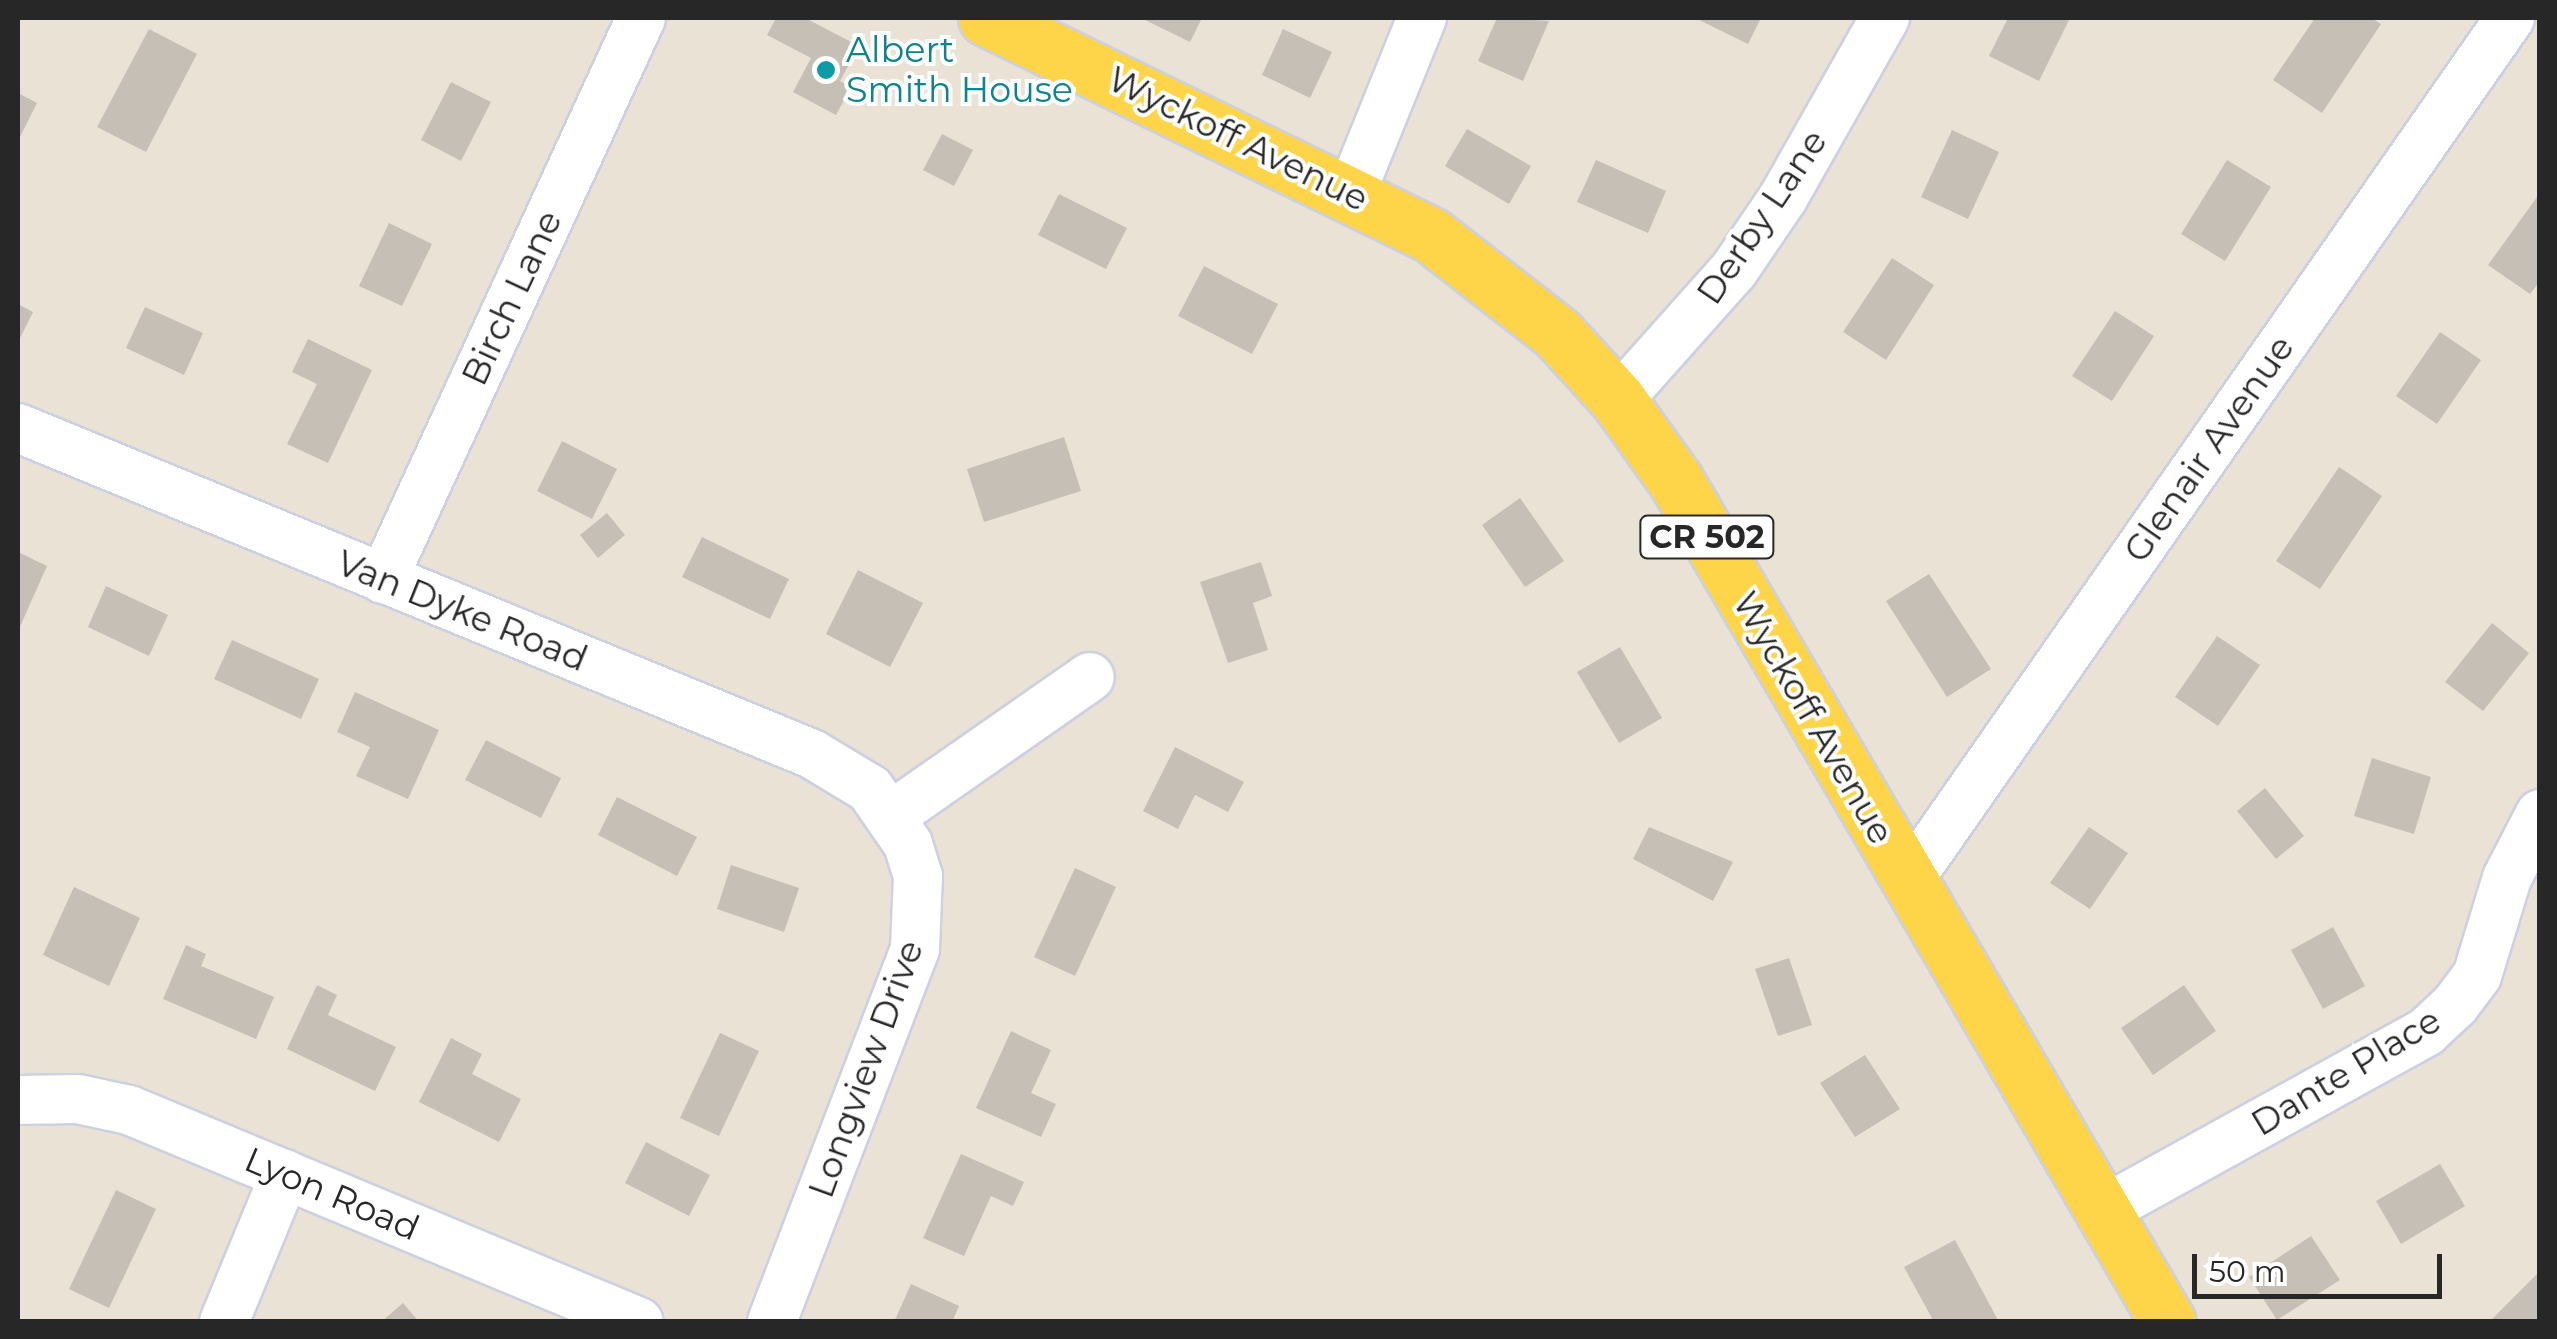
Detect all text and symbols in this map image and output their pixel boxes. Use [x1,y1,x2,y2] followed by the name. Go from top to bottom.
[846,29,1073,111] place label: Albert Smith House
[1101,58,1375,220] street label: Wyckoff Avenue
[815,59,837,81] marker: Albert Smith House
[1688,122,1836,312] street label: Derby Lane
[453,204,571,392] street label: Birch Lane
[2115,328,2303,570] street label: Glenair Avenue
[1637,510,1777,564] road number: CR 502
[331,542,593,680] street label: Van Dyke Road
[1724,585,1902,851] street label: Wyckoff Avenue
[800,935,932,1203] street label: Longview Drive
[2244,999,2448,1145] street label: Dante Place
[238,1138,426,1250] street label: Lyon Road
[2197,1234,2447,1296] scale bar
[2209,1253,2286,1290] text: 50 m

